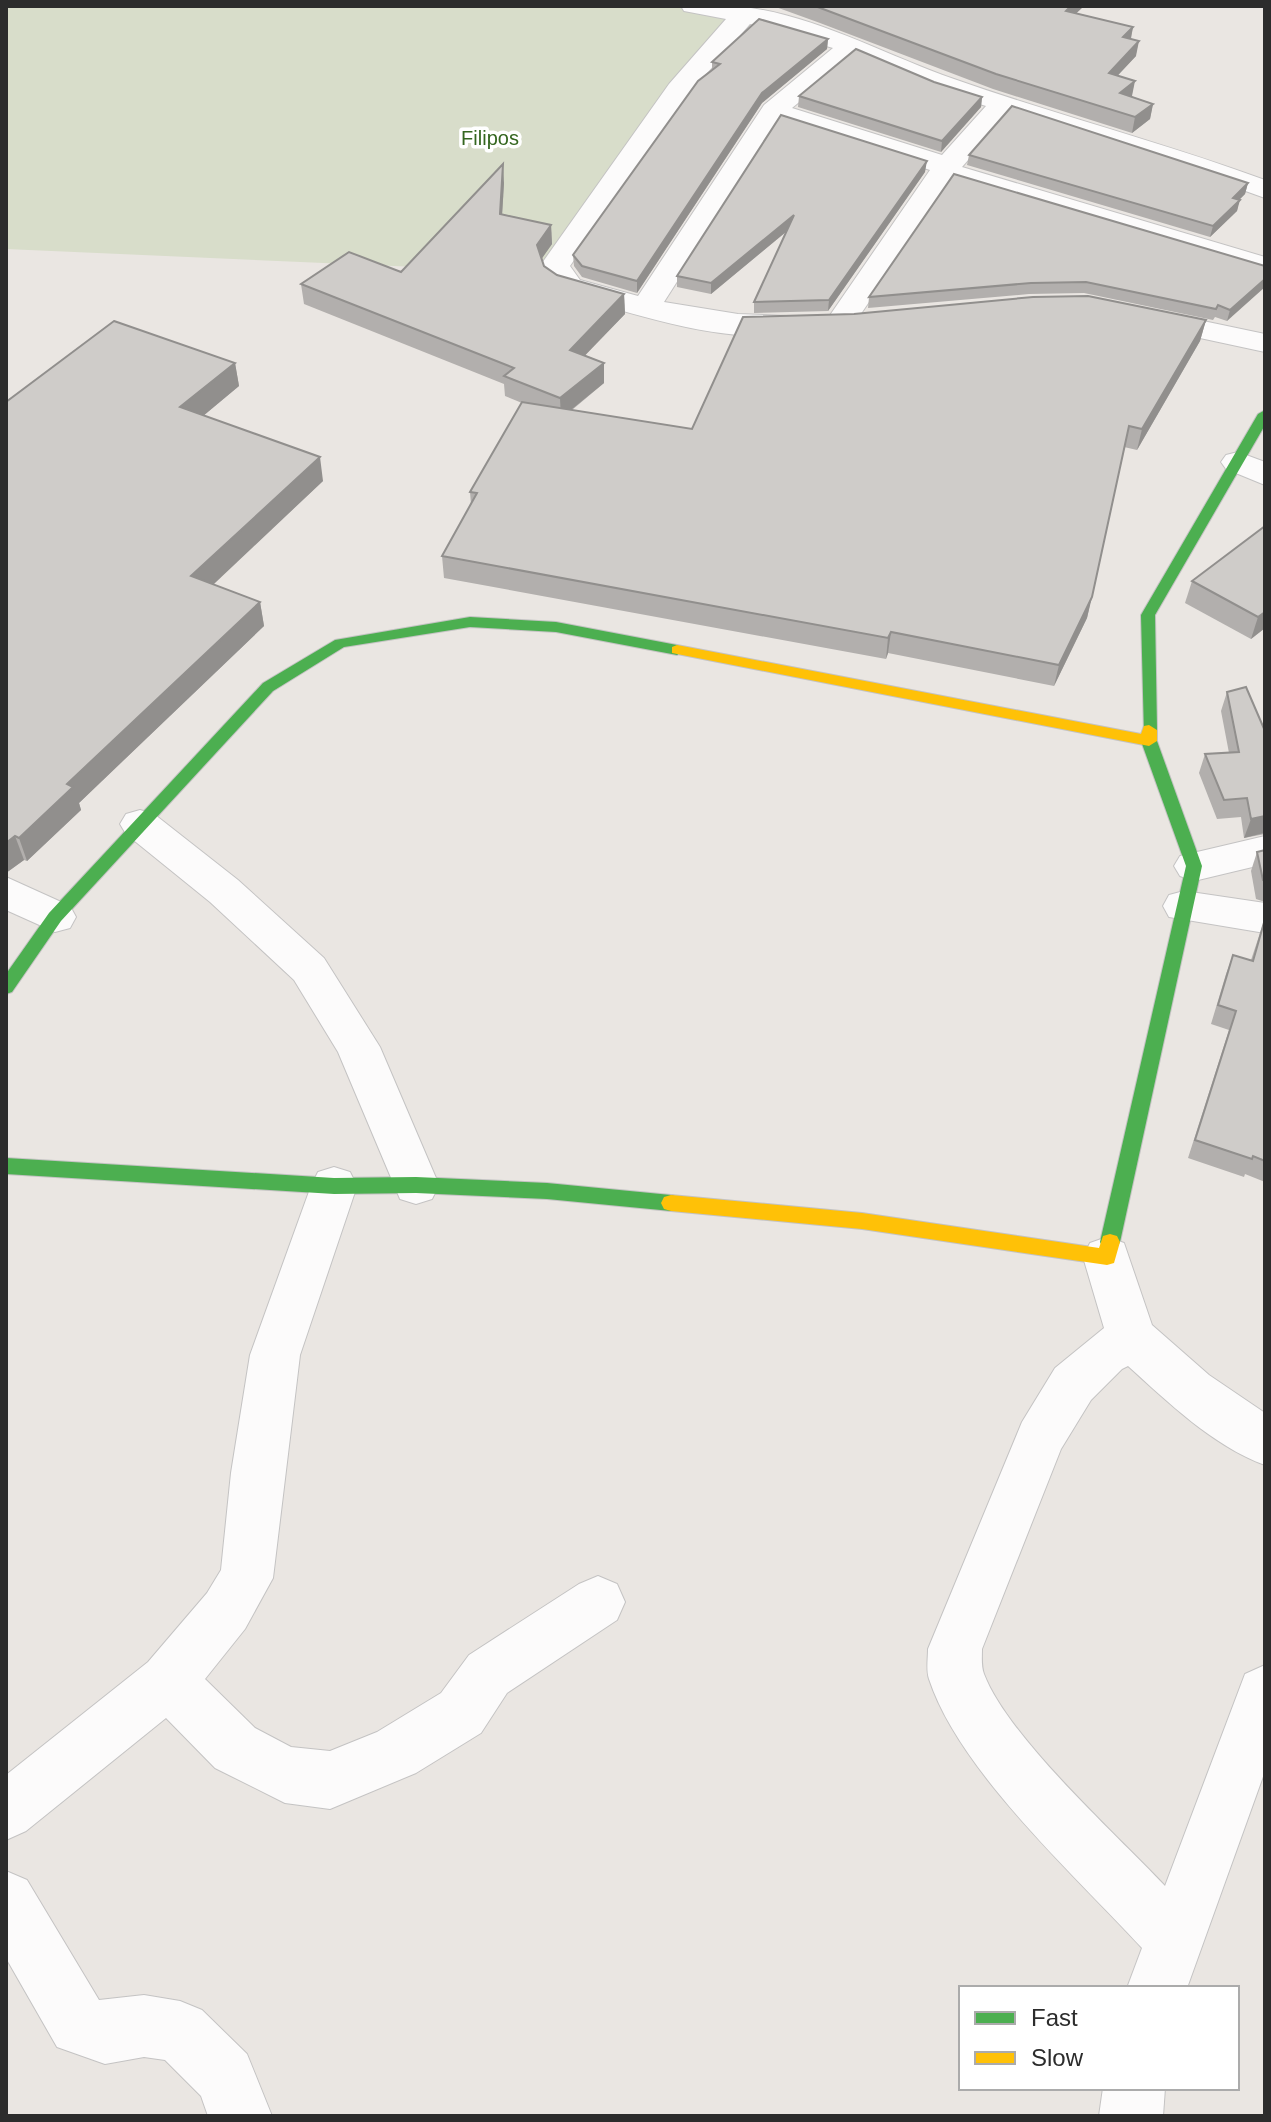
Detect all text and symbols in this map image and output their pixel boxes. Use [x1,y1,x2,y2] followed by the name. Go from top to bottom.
[461,127,519,149] park label: Filipos
[959,1986,1239,2090] legend
[1031,2004,1078,2031] text: Fast
[1031,2044,1084,2071] text: Slow

